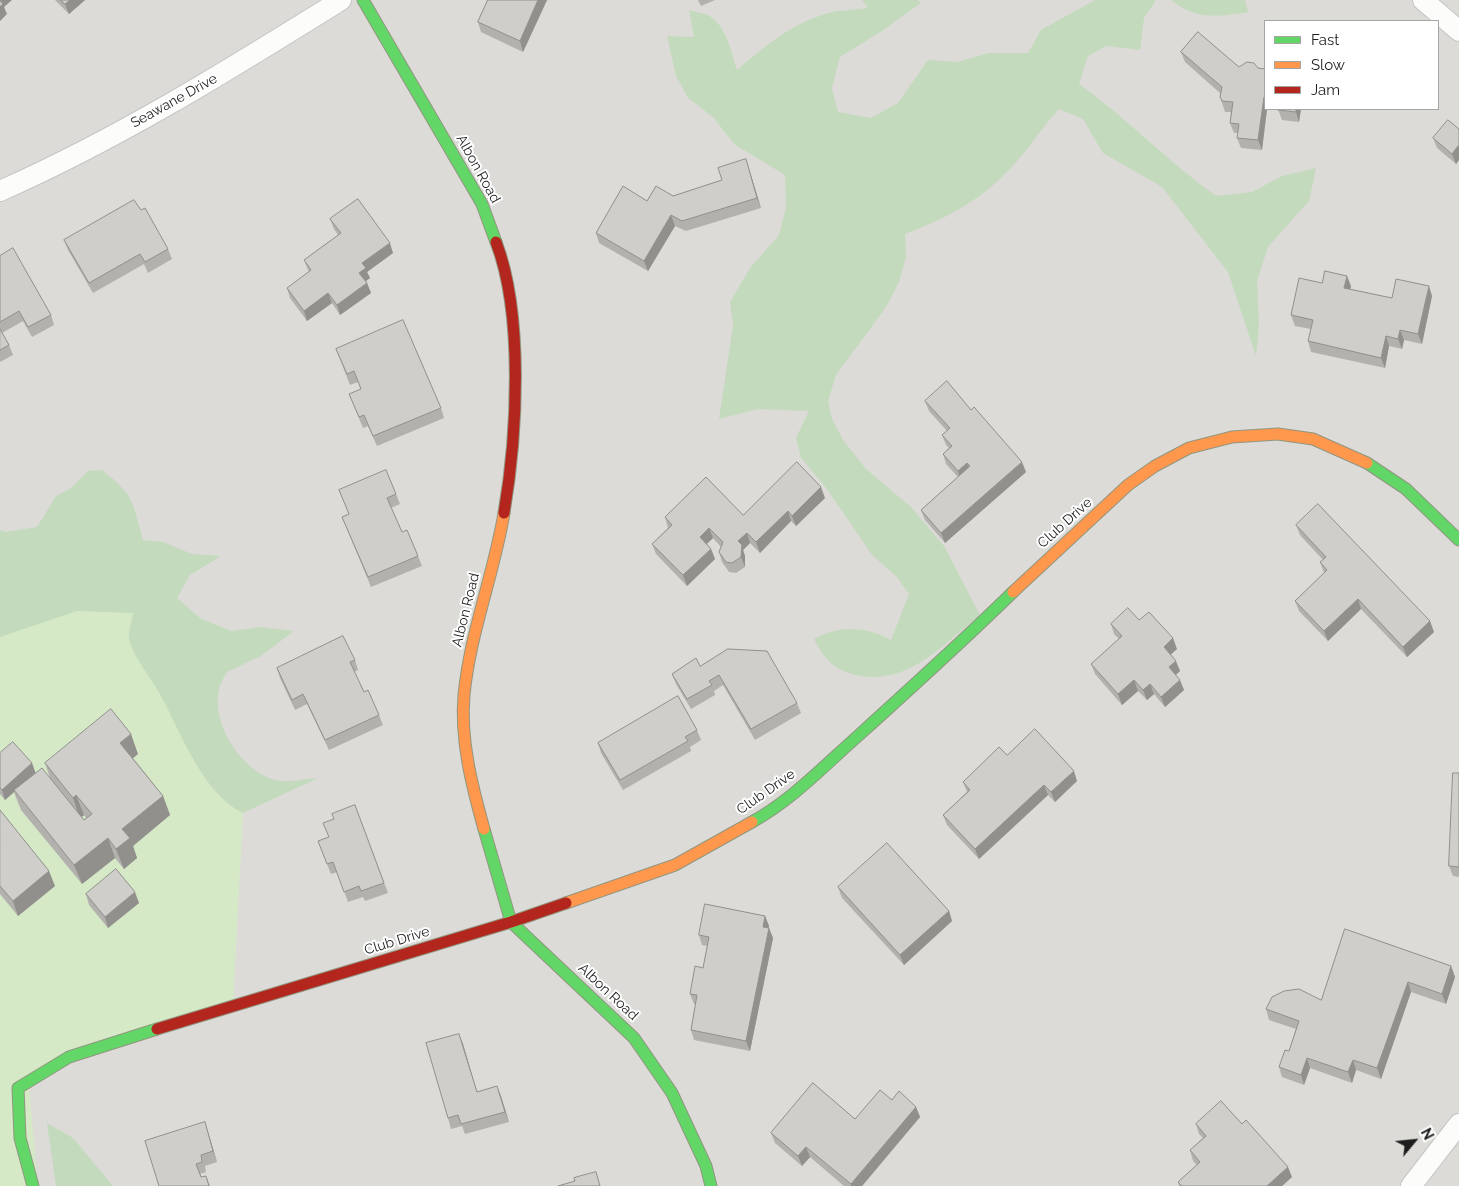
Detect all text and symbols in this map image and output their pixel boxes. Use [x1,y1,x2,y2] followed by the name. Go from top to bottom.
[1264,20,1439,110] legend
[1311,31,1339,49] text: Fast
[1311,56,1345,74] text: Slow
[128,70,220,132] street label: Seawane Drive
[1311,81,1340,99] text: Jam
[452,132,504,206] street label: Albon Road
[1034,494,1096,552] street label: Club Drive
[449,571,483,649] street label: Albon Road
[734,766,798,818] street label: Club Drive
[362,923,432,959] street label: Club Drive
[575,960,641,1024] street label: Albon Road
[1389,1116,1439,1166] north arrow
[1418,1125,1437,1142] text: N

